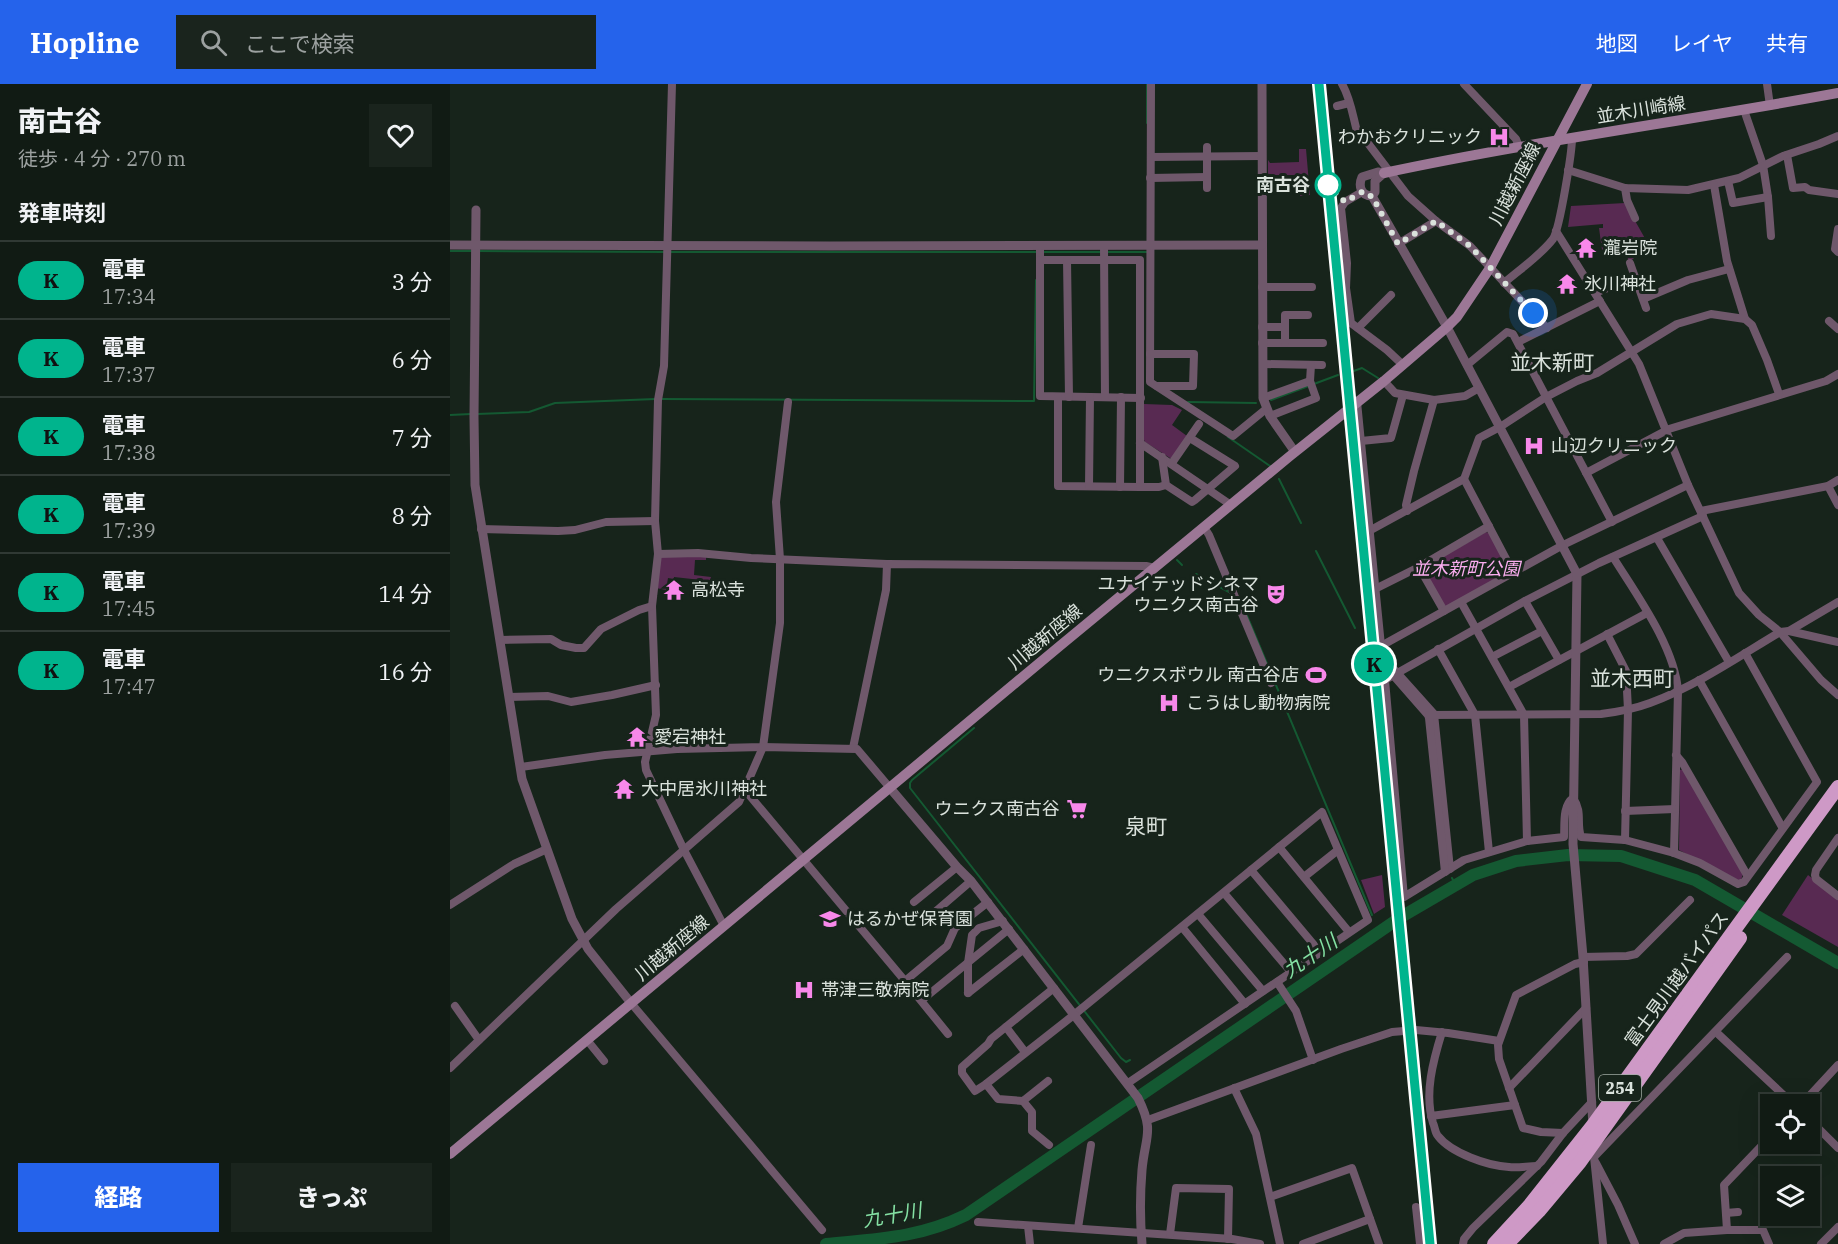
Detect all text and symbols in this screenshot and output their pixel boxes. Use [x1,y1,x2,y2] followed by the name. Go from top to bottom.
[176,15,596,69] search box
[30,24,140,61] text: Hopline
[197,26,230,59] icon: search
[245,29,355,58] text: ここで検索
[1596,29,1638,57] text: 地図
[1671,29,1733,57] text: レイヤ
[1766,29,1808,57] text: 共有
[1595,91,1687,128] street label: 並木川崎線
[18,102,102,139] text: 南古谷
[369,104,432,167] button: heart
[1338,125,1482,148] place label: わかおクリニック
[1487,125,1511,149] hospital icon: わかおクリニック
[1484,138,1545,229] street label: 川越新座線
[18,145,186,172] text: 徒歩 · 4 分 · 270 m
[1315,172,1341,198] marker: 南古谷
[1256,173,1310,196] place label: 南古谷
[18,198,106,227] text: 発車時刻
[1574,236,1598,260] temple icon: 瀧岩院
[1603,236,1657,259] place label: 瀧岩院
[102,254,146,283] text: 電車
[43,266,59,294] text: K
[392,267,432,296] text: 3 分
[1555,272,1579,296] temple icon: 氷川神社
[1584,272,1656,295] place label: 氷川神社
[102,283,156,310] text: 17:34
[1518,298,1548,328] your location
[102,332,146,361] text: 電車
[43,344,59,372] text: K
[392,345,432,374] text: 6 分
[1510,348,1594,376] district label: 並木新町
[102,361,156,388] text: 17:37
[102,410,146,439] text: 電車
[43,422,59,450] text: K
[392,423,432,452] text: 7 分
[1522,434,1546,458] hospital icon: 山辺クリニック
[1551,434,1677,457] place label: 山辺クリニック
[102,439,156,466] text: 17:38
[102,488,146,517] text: 電車
[43,500,59,528] text: K
[392,501,432,530] text: 8 分
[102,517,156,544] text: 17:39
[1412,557,1523,580] park label: 並木新町公園
[102,566,146,595] text: 電車
[1097,572,1259,616] place label: ユナイテッドシネマ ウニクス南古谷
[43,578,59,606] text: K
[662,578,686,602] temple icon: 高松寺
[691,578,745,601] place label: 高松寺
[378,579,432,608] text: 14 分
[1264,582,1288,606] theatre icon: ユナイテッドシネマ ウニクス南古谷
[102,595,156,622] text: 17:45
[1003,599,1087,674] street label: 川越新座線
[102,644,146,673] text: 電車
[1354,644,1394,684] line badge: K
[1366,650,1382,678] text: K
[43,656,59,684] text: K
[378,657,432,686] text: 16 分
[1097,663,1299,686] place label: ウニクスボウル 南古谷店
[1304,663,1328,687] sports icon: ウニクスボウル 南古谷店
[1590,664,1674,692] district label: 並木西町
[102,673,156,700] text: 17:47
[1157,691,1181,715] hospital icon: こうはし動物病院
[1186,691,1330,714] place label: こうはし動物病院
[625,725,649,749] temple icon: 愛宕神社
[654,725,726,748] place label: 愛宕神社
[612,777,636,801] temple icon: 大中居氷川神社
[641,777,767,800] place label: 大中居氷川神社
[935,797,1060,820] place label: ウニクス南古谷
[1065,797,1089,821] supermarket icon: ウニクス南古谷
[1125,812,1167,840] district label: 泉町
[818,907,842,931] school or university icon: はるかぜ保育園
[847,907,973,930] place label: はるかぜ保育園
[1620,907,1733,1051] street label: 富士見川越バイパス
[630,910,714,985] street label: 川越新座線
[1277,926,1344,984] water label: 九十川
[792,978,816,1002] hospital icon: 帯津三敬病院
[821,978,929,1001] place label: 帯津三敬病院
[1599,1075,1641,1101] road number: 254
[1760,1094,1820,1226] map controls
[1760,1094,1820,1154] button: locate
[18,1163,219,1232] button: 経路
[231,1163,432,1232] button: きっぷ
[1760,1166,1820,1226] button: layers
[860,1196,926,1233] water label: 九十川

